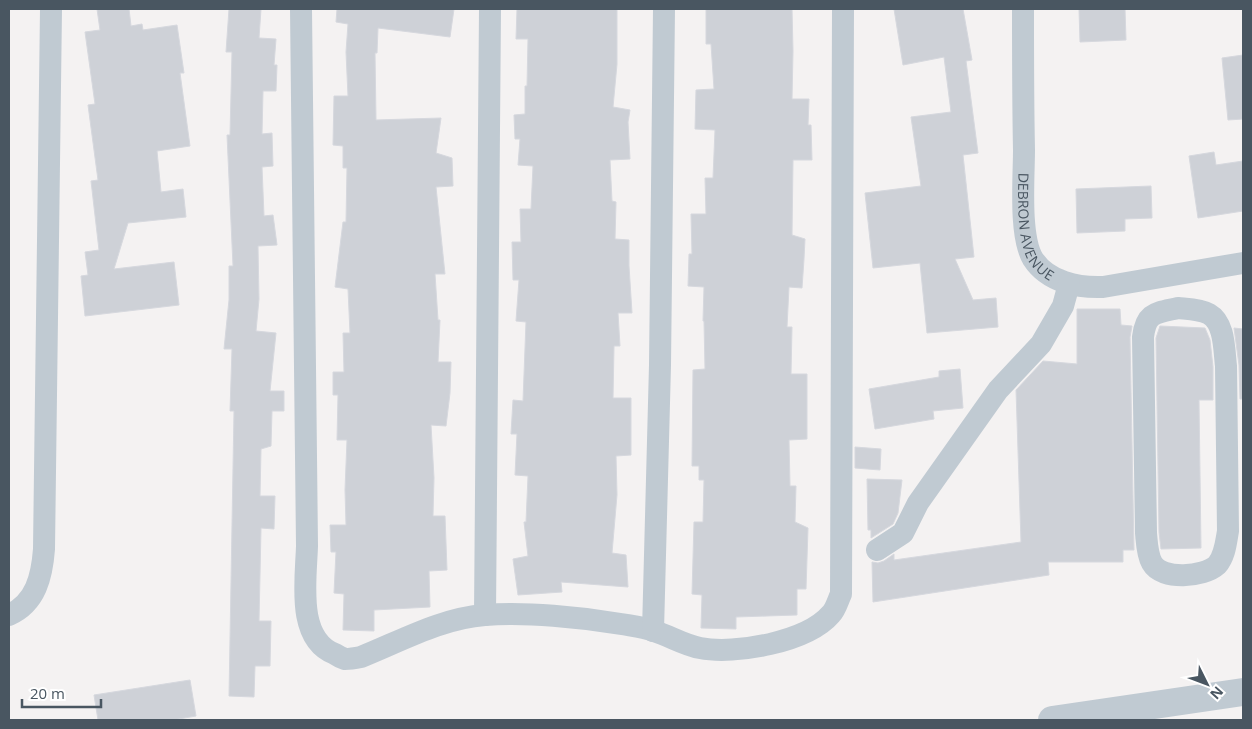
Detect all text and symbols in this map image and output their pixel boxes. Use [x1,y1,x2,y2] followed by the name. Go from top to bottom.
[1014,173,1058,285] street label: DEBRON AVENUE
[1182,659,1232,709] north arrow
[22,676,101,708] scale bar
[1206,682,1228,704] text: N
[30,683,65,703] text: 20 m

